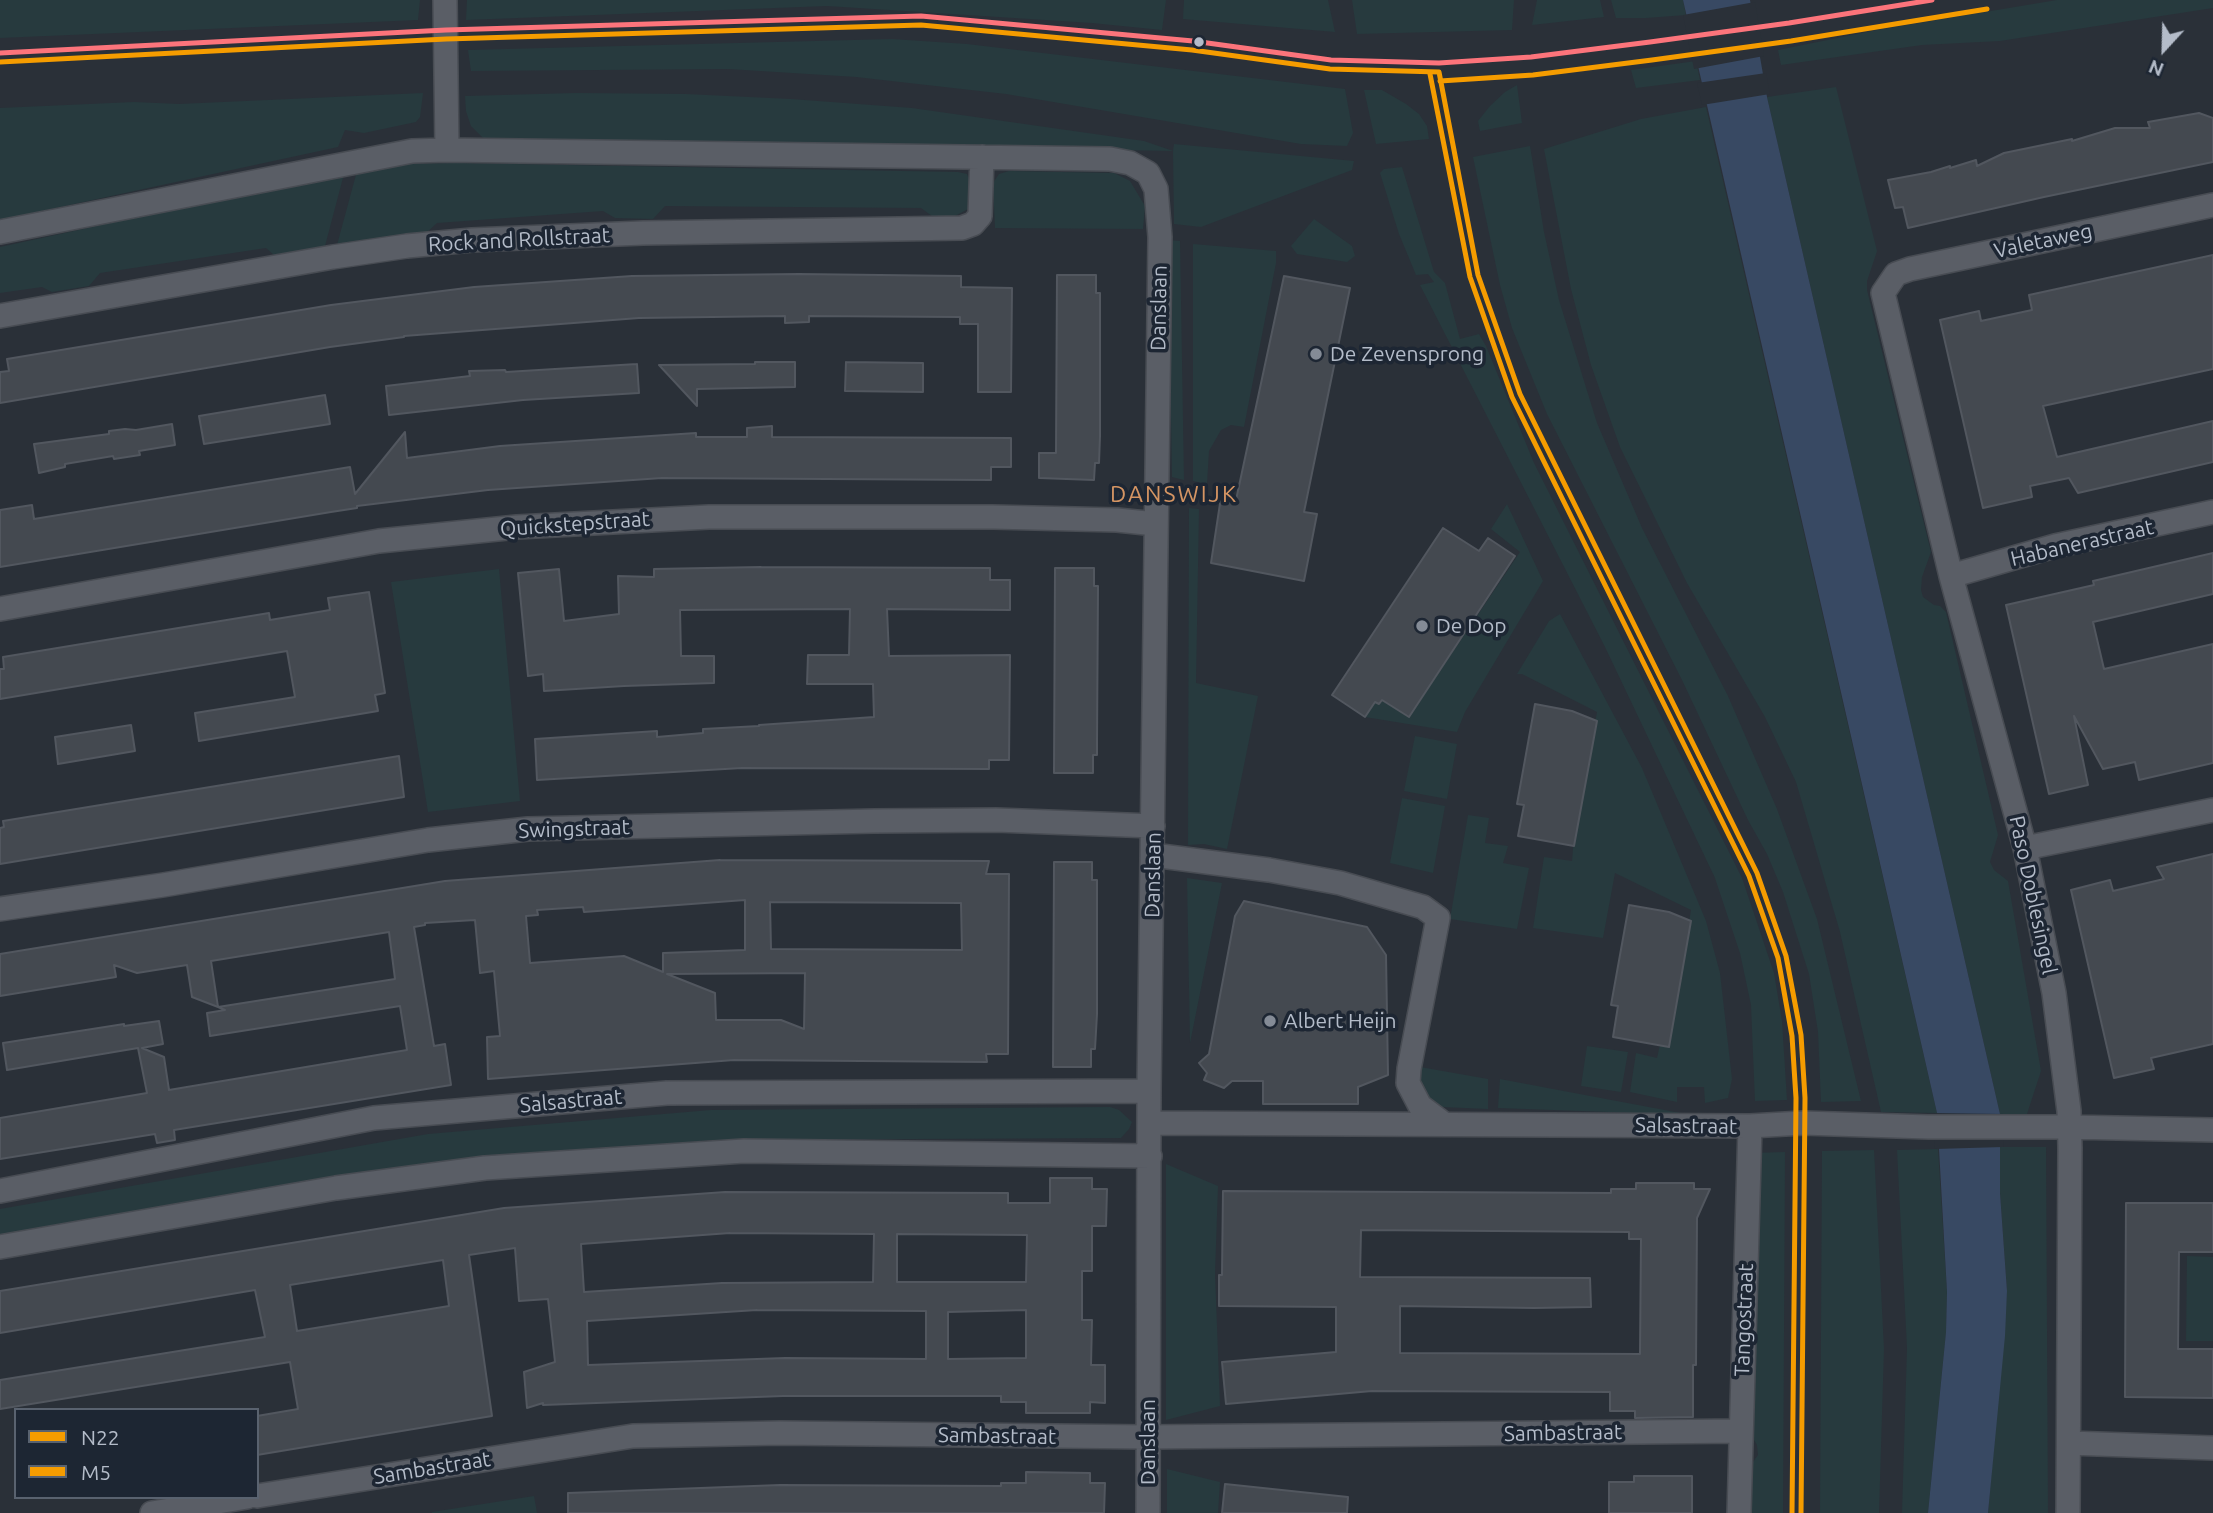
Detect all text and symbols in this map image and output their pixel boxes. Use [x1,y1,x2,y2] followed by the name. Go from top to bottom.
[2129,14,2199,84] north arrow
[1192,35,1206,49] unlabelled marker
[2145,56,2167,81] text: N
[1992,218,2094,264] street label: Valetaweg
[428,223,610,257] street label: Rock and Rollstraat
[1146,265,1172,351] street label: Danslaan
[1330,341,1484,367] place label: De Zevensprong
[1308,346,1324,362] marker: De Zevensprong
[1111,480,1237,508] district label: DANSWIJK
[499,506,651,542] street label: Quickstepstraat
[2008,514,2156,572] street label: Habanerastraat
[1436,613,1507,639] place label: De Dop
[1414,618,1430,634] marker: De Dop
[518,814,630,844] street label: Swingstraat
[2004,814,2062,976] street label: Paso Doblesingel
[1140,832,1166,918] street label: Danslaan
[1284,1008,1396,1034] place label: Albert Heijn
[1262,1013,1278,1029] marker: Albert Heijn
[519,1084,623,1118] street label: Salsastraat
[1635,1113,1737,1139] street label: Salsastraat
[1729,1263,1759,1377] street label: Tangostraat
[1135,1399,1161,1485] street label: Danslaan
[14,1408,259,1499] legend
[1504,1419,1622,1447] street label: Sambastraat
[938,1422,1056,1450] street label: Sambastraat
[81,1425,120,1449] text: N22
[372,1446,492,1490] street label: Sambastraat
[81,1460,111,1484] text: M5

